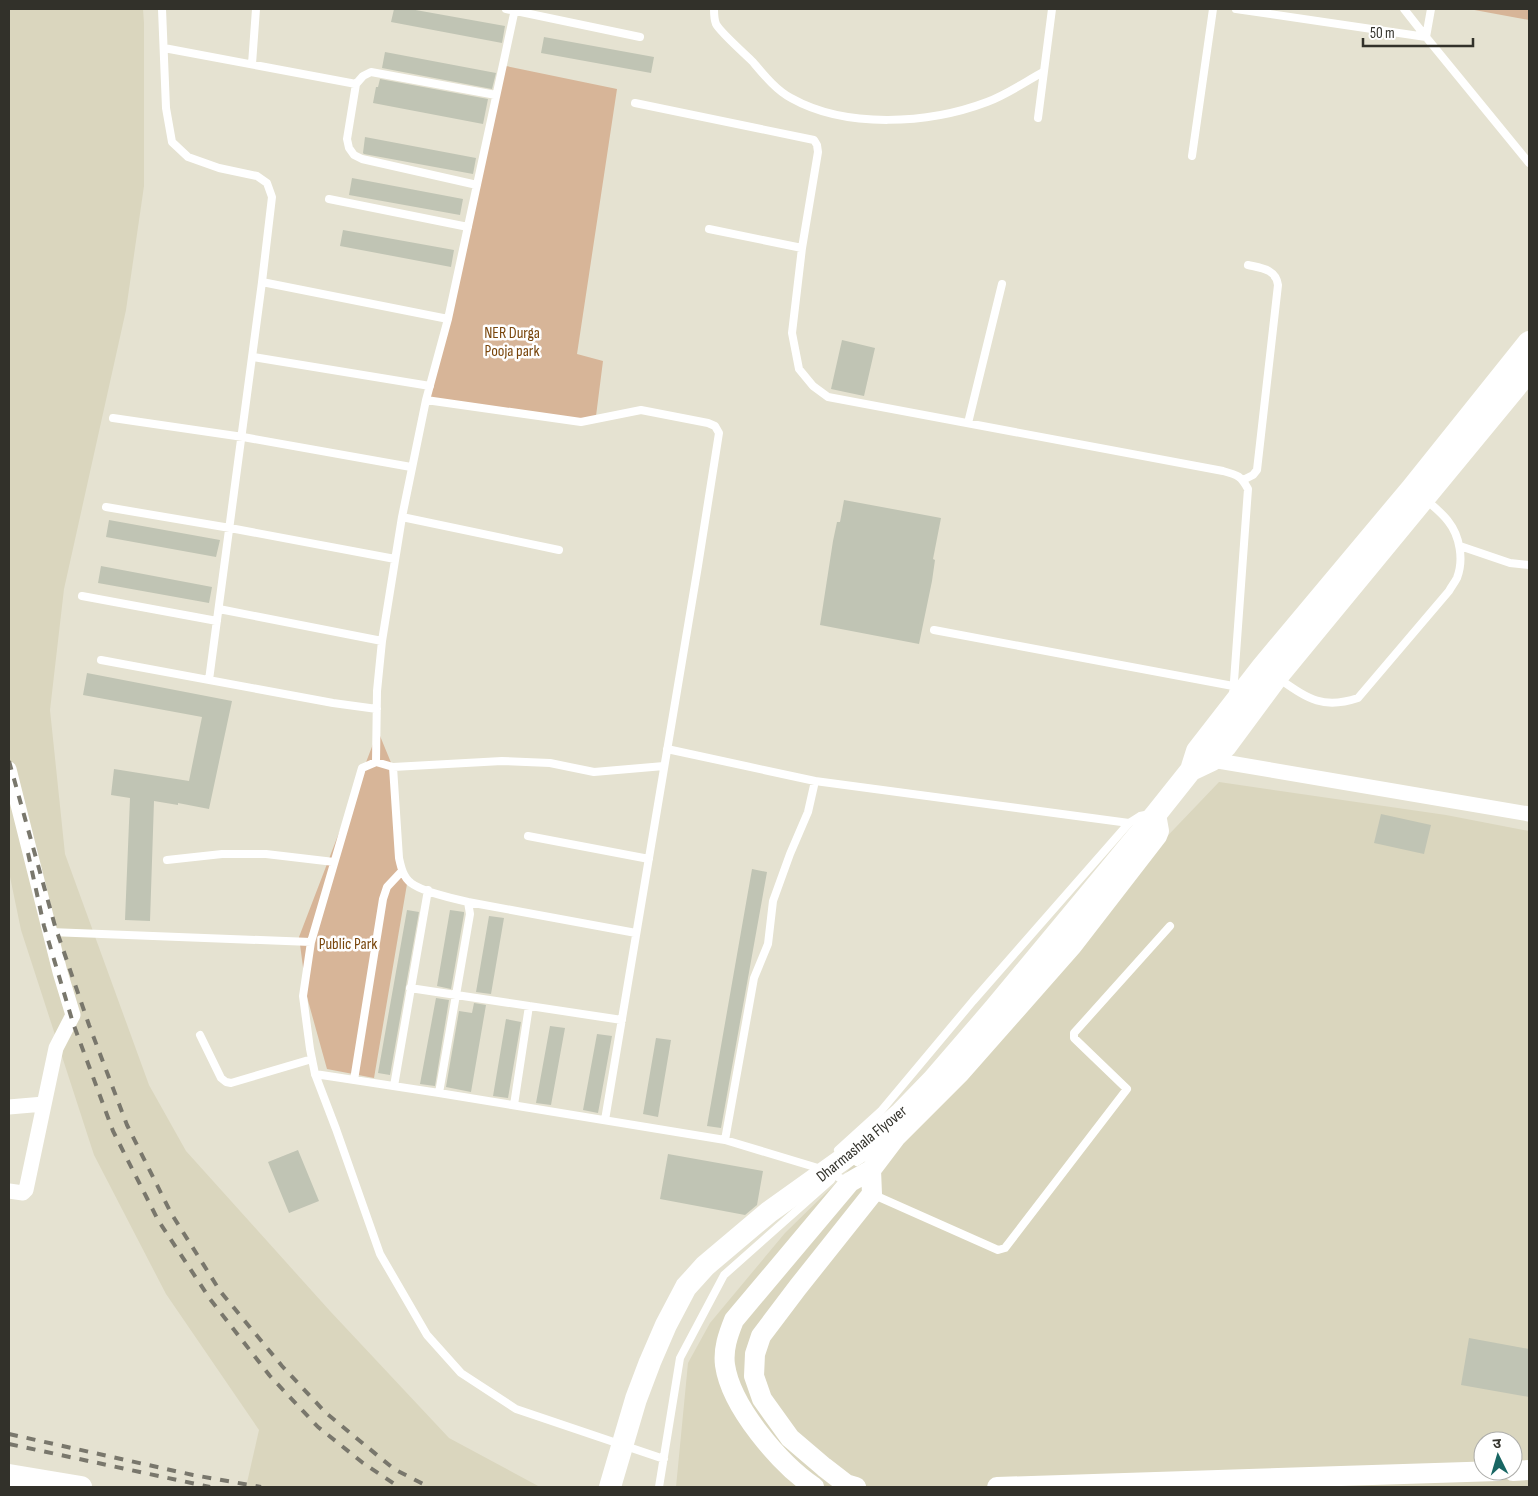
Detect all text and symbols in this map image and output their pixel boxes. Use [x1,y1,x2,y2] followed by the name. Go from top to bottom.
[1363,15,1473,47] scale bar
[1370,24,1395,43] text: 50 m
[484,324,540,361] park label: NER Durga Pooja park
[319,935,377,954] park label: Public Park
[813,1102,911,1186] street label: Dharmashala Flyover
[1473,1431,1523,1481] north arrow
[1492,1435,1503,1452] text: उ

